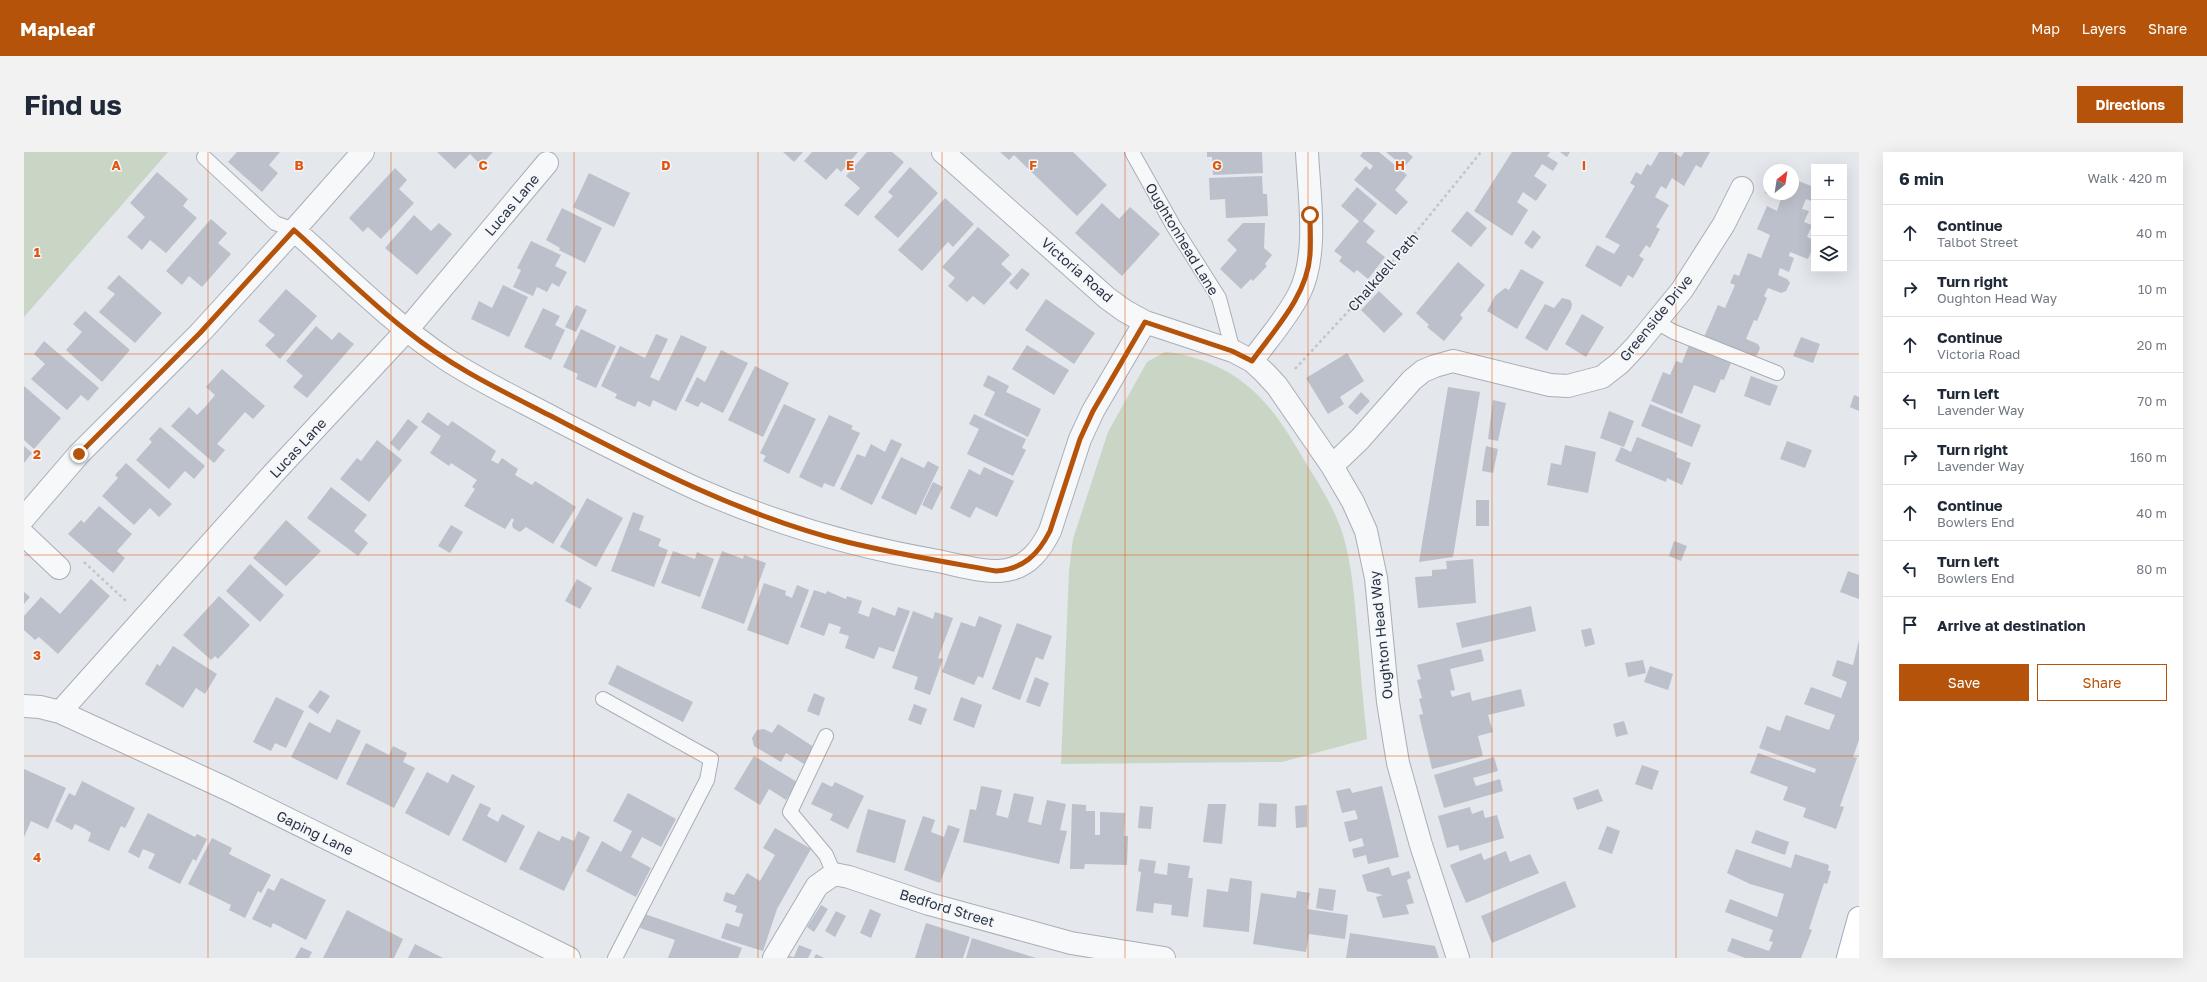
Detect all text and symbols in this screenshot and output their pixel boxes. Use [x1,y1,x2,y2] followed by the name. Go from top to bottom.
[20,17,95,40] text: Mapleaf
[2031,20,2060,37] text: Map
[2082,20,2126,37] text: Layers
[2148,20,2187,37] text: Share
[2077,86,2183,123] button: Directions
[24,88,122,121] text: Find us
[111,157,121,173] text: A
[294,157,304,173] text: B
[478,157,488,173] text: C
[661,157,671,173] text: D
[846,157,854,173] text: E
[1029,157,1037,173] text: F
[1212,157,1222,173] text: G
[1395,157,1405,173] text: H
[1582,157,1586,173] text: I
[1763,164,1799,200] north arrow
[1811,164,1847,272] map controls
[1811,164,1847,200] button: +
[1899,168,1944,189] text: 6 min
[481,170,542,239] street label: Lucas Lane
[2088,170,2167,186] text: Walk · 420 m
[1142,179,1223,298] street label: Oughtonhead Lane
[1811,200,1847,236] button: −
[1301,206,1319,224] route start
[1937,216,2003,234] text: Continue
[1899,222,1921,244] icon: ahead
[2136,225,2167,241] text: 40 m
[1344,229,1421,314] street label: Chalkdell Path
[1038,234,1117,305] street label: Victoria Road
[1937,234,2018,250] text: Talbot Street
[1811,236,1847,272] button: layers
[34,244,41,260] text: 1
[1616,271,1696,364] street label: Greenside Drive
[1937,272,2008,290] text: Turn right
[1899,278,1921,300] icon: right
[2138,281,2167,297] text: 10 m
[1937,290,2057,306] text: Oughton Head Way
[1937,328,2003,346] text: Continue
[1899,334,1921,356] icon: ahead
[2137,337,2167,353] text: 20 m
[1937,346,2020,362] text: Victoria Road
[1937,384,1999,402] text: Turn left
[1899,390,1921,412] icon: left
[2137,393,2167,409] text: 70 m
[1937,402,2024,418] text: Lavender Way
[266,414,330,481] street label: Lucas Lane
[1937,440,2008,458] text: Turn right
[70,445,88,463] route end
[33,446,41,462] text: 2
[1899,446,1921,468] icon: right
[2130,449,2167,465] text: 160 m
[1937,458,2024,474] text: Lavender Way
[1937,496,2003,514] text: Continue
[1899,502,1921,524] icon: ahead
[2136,505,2167,521] text: 40 m
[1937,514,2015,530] text: Bowlers End
[1937,552,1999,570] text: Turn left
[1899,558,1921,580] icon: left
[2136,561,2167,577] text: 80 m
[1365,570,1396,700] street label: Oughton Head Way
[1937,570,2015,586] text: Bowlers End
[1899,614,1921,636] icon: arrive
[1937,616,2086,634] text: Arrive at destination
[33,647,41,663] text: 3
[1899,664,2029,701] button: Save
[2037,664,2167,701] button: Share
[274,807,357,859] street label: Gaping Lane
[33,849,41,865] text: 4
[898,885,997,930] street label: Bedford Street

